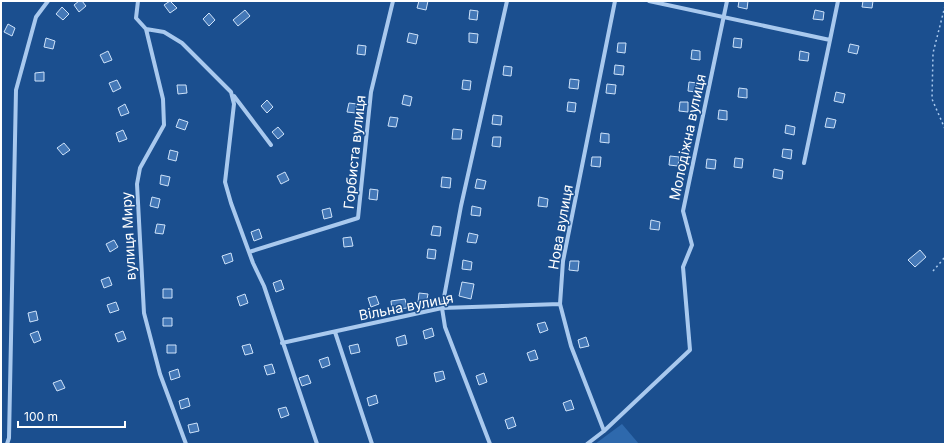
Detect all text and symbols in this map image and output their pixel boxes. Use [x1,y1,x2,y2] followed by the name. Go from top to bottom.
[665,72,709,202] street label: Молодіжна вулиця
[340,94,368,210] street label: Горбиста вулиця
[544,183,576,271] street label: Нова вулиця
[117,191,139,281] street label: вулиця Миру
[357,288,455,324] street label: Вільна вулиця
[18,403,125,429] scale bar
[24,409,58,424] text: 100 m

